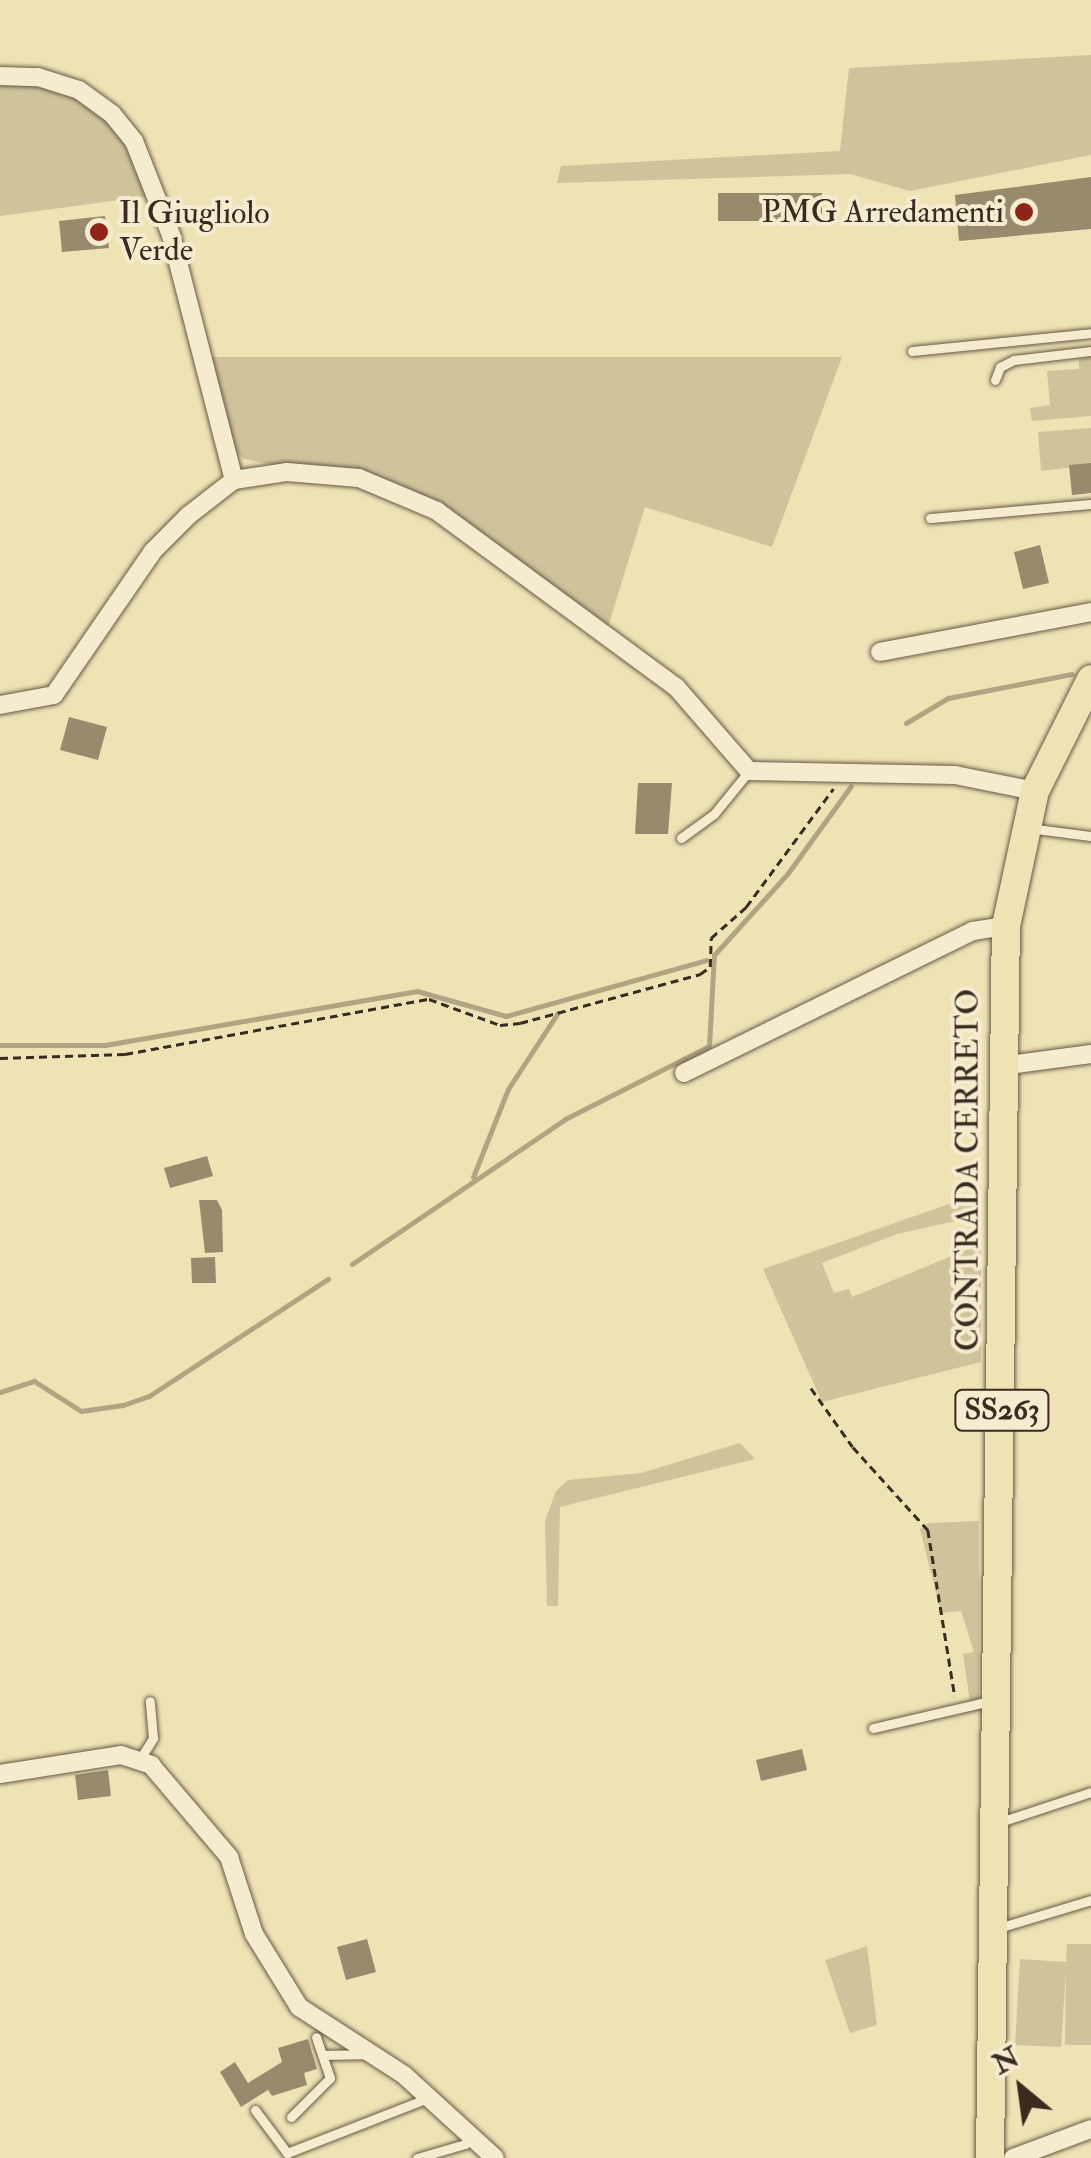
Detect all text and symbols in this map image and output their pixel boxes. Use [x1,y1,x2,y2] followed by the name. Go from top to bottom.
[762,193,1004,231] place label: PMG Arredamenti
[119,195,270,270] place label: Il Giugliolo Verde
[1013,201,1035,223] marker: PMG Arredamenti
[88,221,110,243] marker: Il Giugliolo Verde
[949,989,987,1351] street label: CONTRADA CERRETO
[952,1385,1052,1435] road number: SS263
[971,2038,1071,2138] north arrow
[987,2040,1026,2083] text: N

